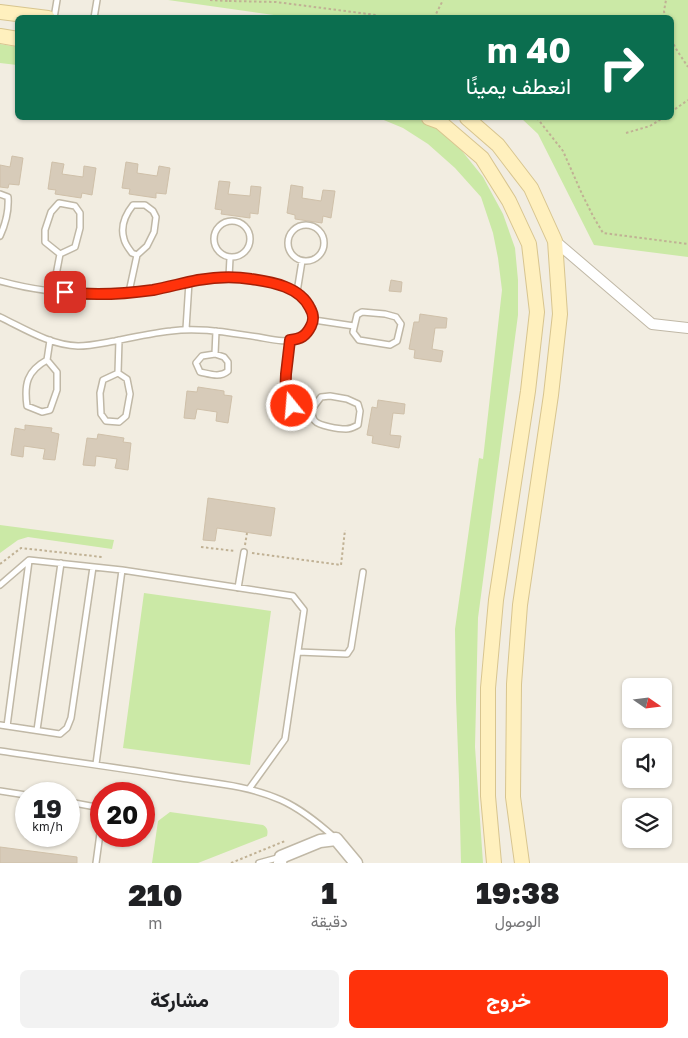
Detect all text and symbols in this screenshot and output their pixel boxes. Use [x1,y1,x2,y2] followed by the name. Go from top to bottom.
[487,29,571,71] text: 40 m
[589,35,654,100] icon: right
[466,72,571,99] text: انعطف يمينًا
[44,271,86,313] pin
[51,278,79,306] icon: arrive
[265,379,317,431] position arrow
[622,678,672,728] north arrow
[622,678,672,848] map controls
[622,738,672,788] button: sound
[90,782,155,847] speed limit sign: 20
[33,793,62,824] text: 19
[622,798,672,848] button: layers
[32,819,63,834] text: km/h
[321,875,337,911] text: 1
[476,875,560,911] text: 19:38
[128,877,183,913] text: 210
[311,911,348,931] text: دقيقة
[495,911,541,931] text: الوصول
[148,913,162,933] text: m
[20,970,339,1028] button: مشاركة
[349,970,668,1028] button: خروج

